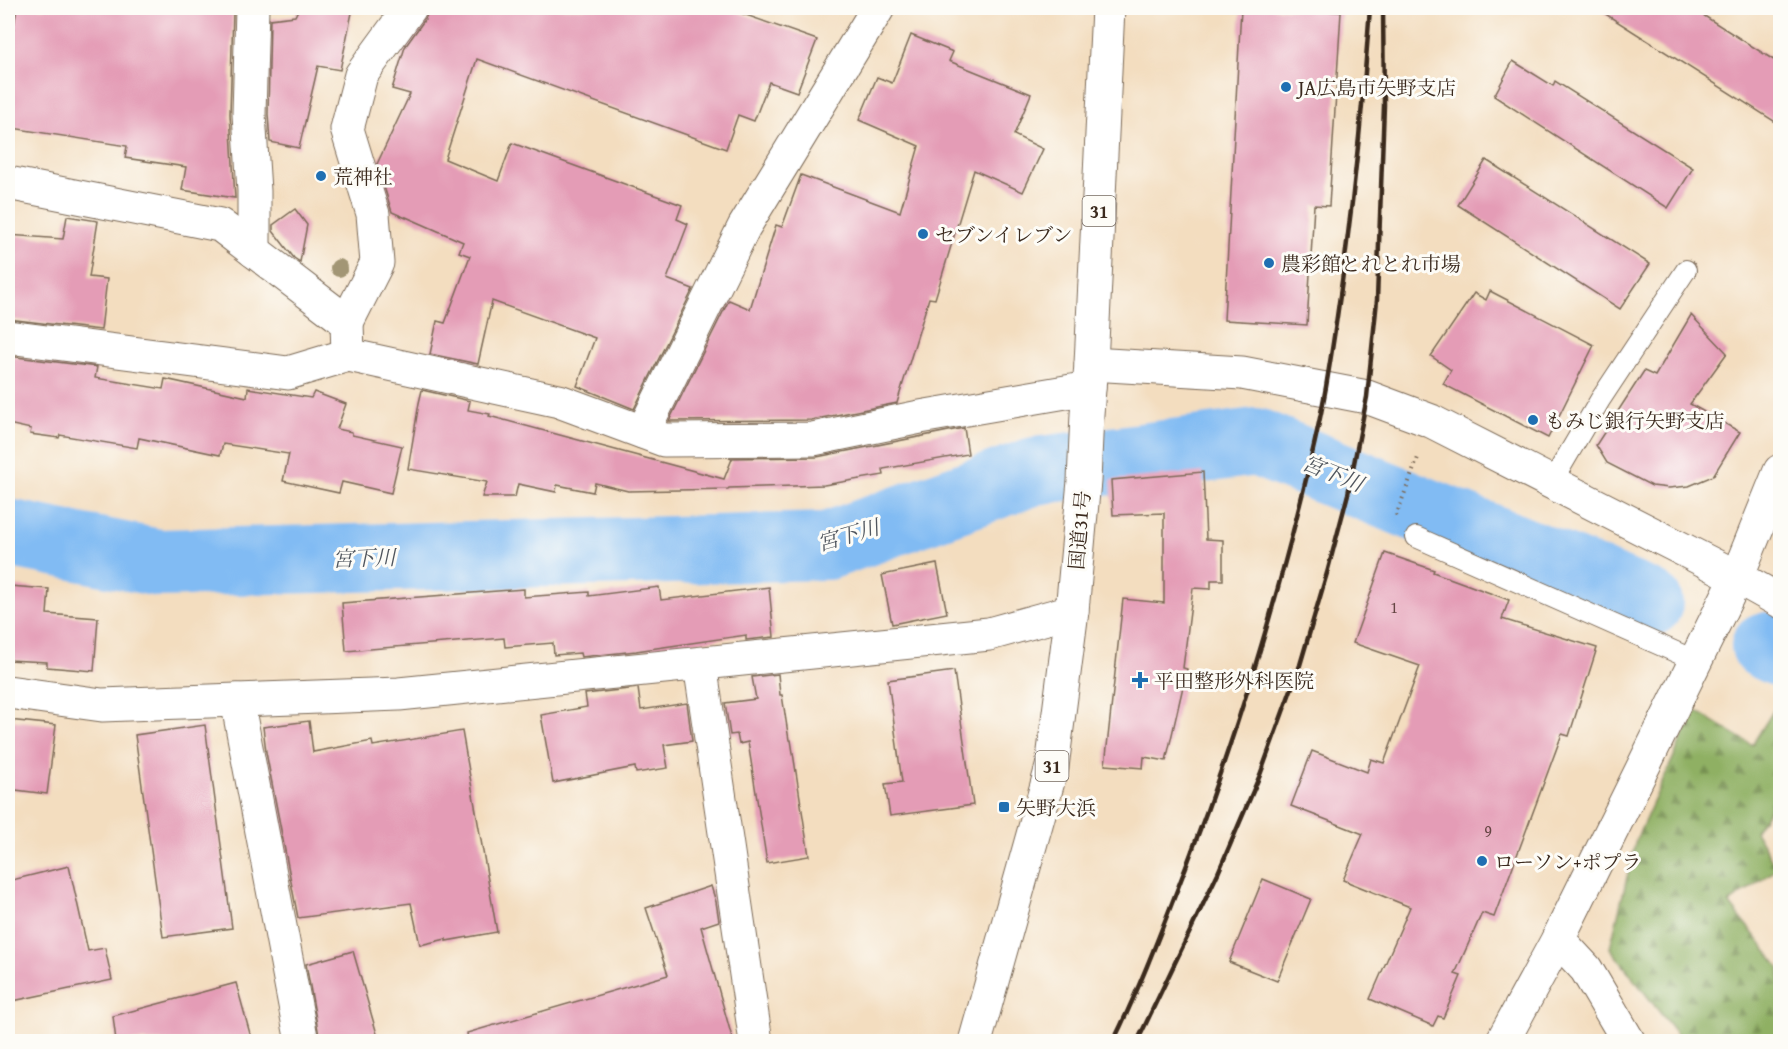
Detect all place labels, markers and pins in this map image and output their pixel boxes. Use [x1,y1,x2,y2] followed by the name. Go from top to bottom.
[1295,73,1456,102] place label: JA広島市矢野支店
[1279,80,1293,94] marker: JA広島市矢野支店
[333,162,393,191] place label: 荒神社
[314,169,328,183] marker: 荒神社
[935,220,1072,249] place label: セブンイレブン
[916,227,930,241] marker: セブンイレブン
[1281,249,1461,278] place label: 農彩館とれとれ市場
[1262,256,1276,270] marker: 農彩館とれとれ市場
[1545,406,1725,435] place label: もみじ銀行矢野支店
[1526,413,1540,427] marker: もみじ銀行矢野支店
[1154,666,1314,695] place label: 平田整形外科医院
[1131,671,1149,689] marker: 平田整形外科医院
[1016,793,1096,822] place label: 矢野大浜
[997,800,1011,814] marker: 矢野大浜
[1494,847,1641,876] place label: ローソン+ポプラ
[1475,854,1489,868] marker: ローソン+ポプラ

